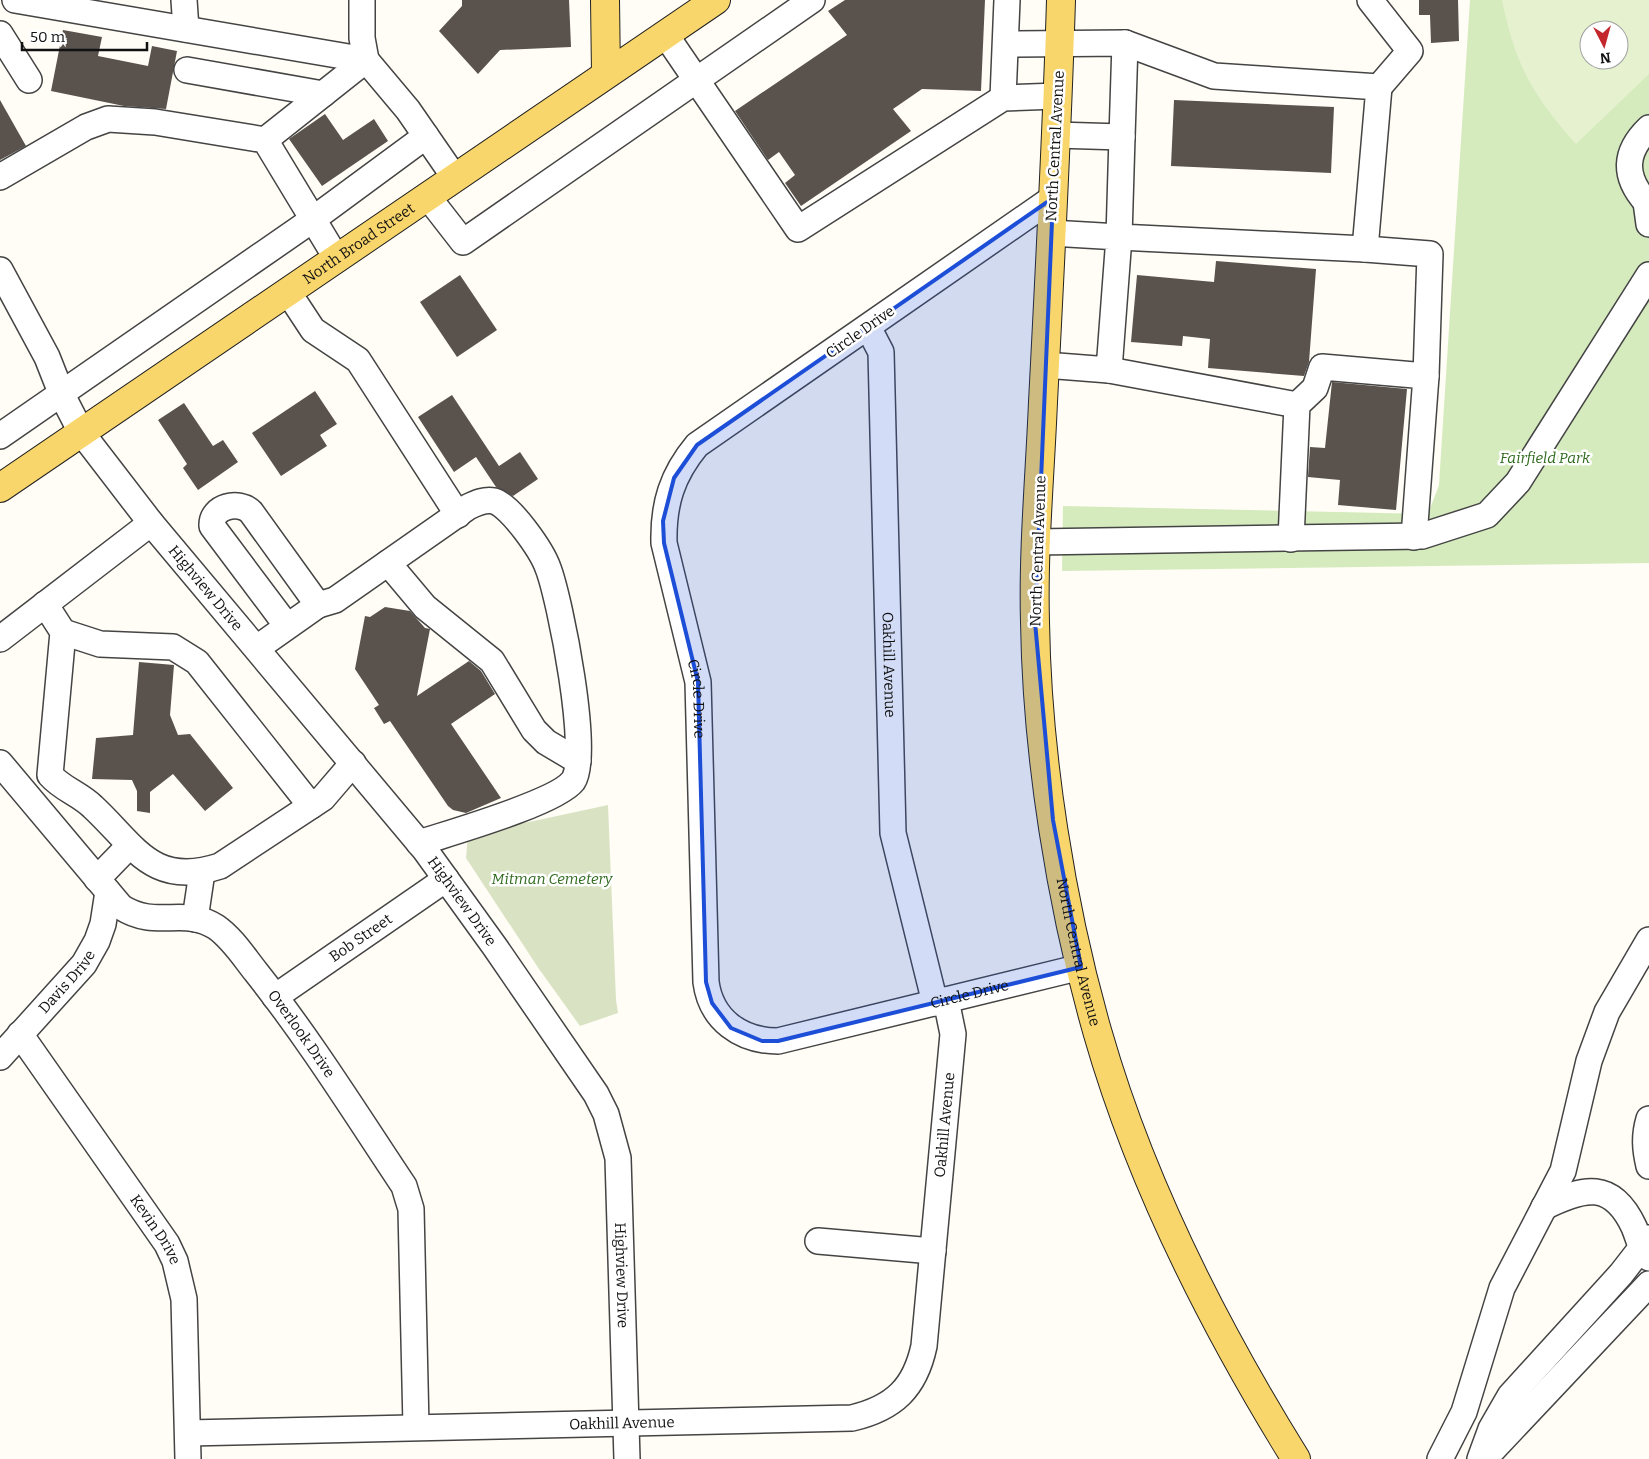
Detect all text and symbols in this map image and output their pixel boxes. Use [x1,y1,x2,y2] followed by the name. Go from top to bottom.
[22,20,148,52] scale bar
[1579,20,1629,70] north arrow
[30,28,66,46] text: 50 m
[1599,48,1612,66] text: N
[1042,70,1068,222] street label: North Central Avenue
[299,199,418,288] street label: North Broad Street
[822,302,898,362] street label: Circle Drive
[1500,449,1591,467] park label: Fairfield Park
[1026,475,1050,627] street label: North Central Avenue
[165,542,246,634] street label: Highview Drive
[878,612,899,718] street label: Oakhill Avenue
[684,657,709,739] street label: Circle Drive
[424,853,500,949] street label: Highview Drive
[491,870,614,888] park label: Mitman Cemetery
[1053,876,1104,1028] street label: North Central Avenue
[326,910,396,966] street label: Bob Street
[35,947,99,1017] street label: Davis Drive
[928,976,1010,1012] street label: Circle Drive
[264,986,339,1081] street label: Overlook Drive
[931,1072,958,1178] street label: Oakhill Avenue
[126,1191,184,1267] street label: Kevin Drive
[611,1222,632,1328] street label: Highview Drive
[569,1413,675,1433] street label: Oakhill Avenue

